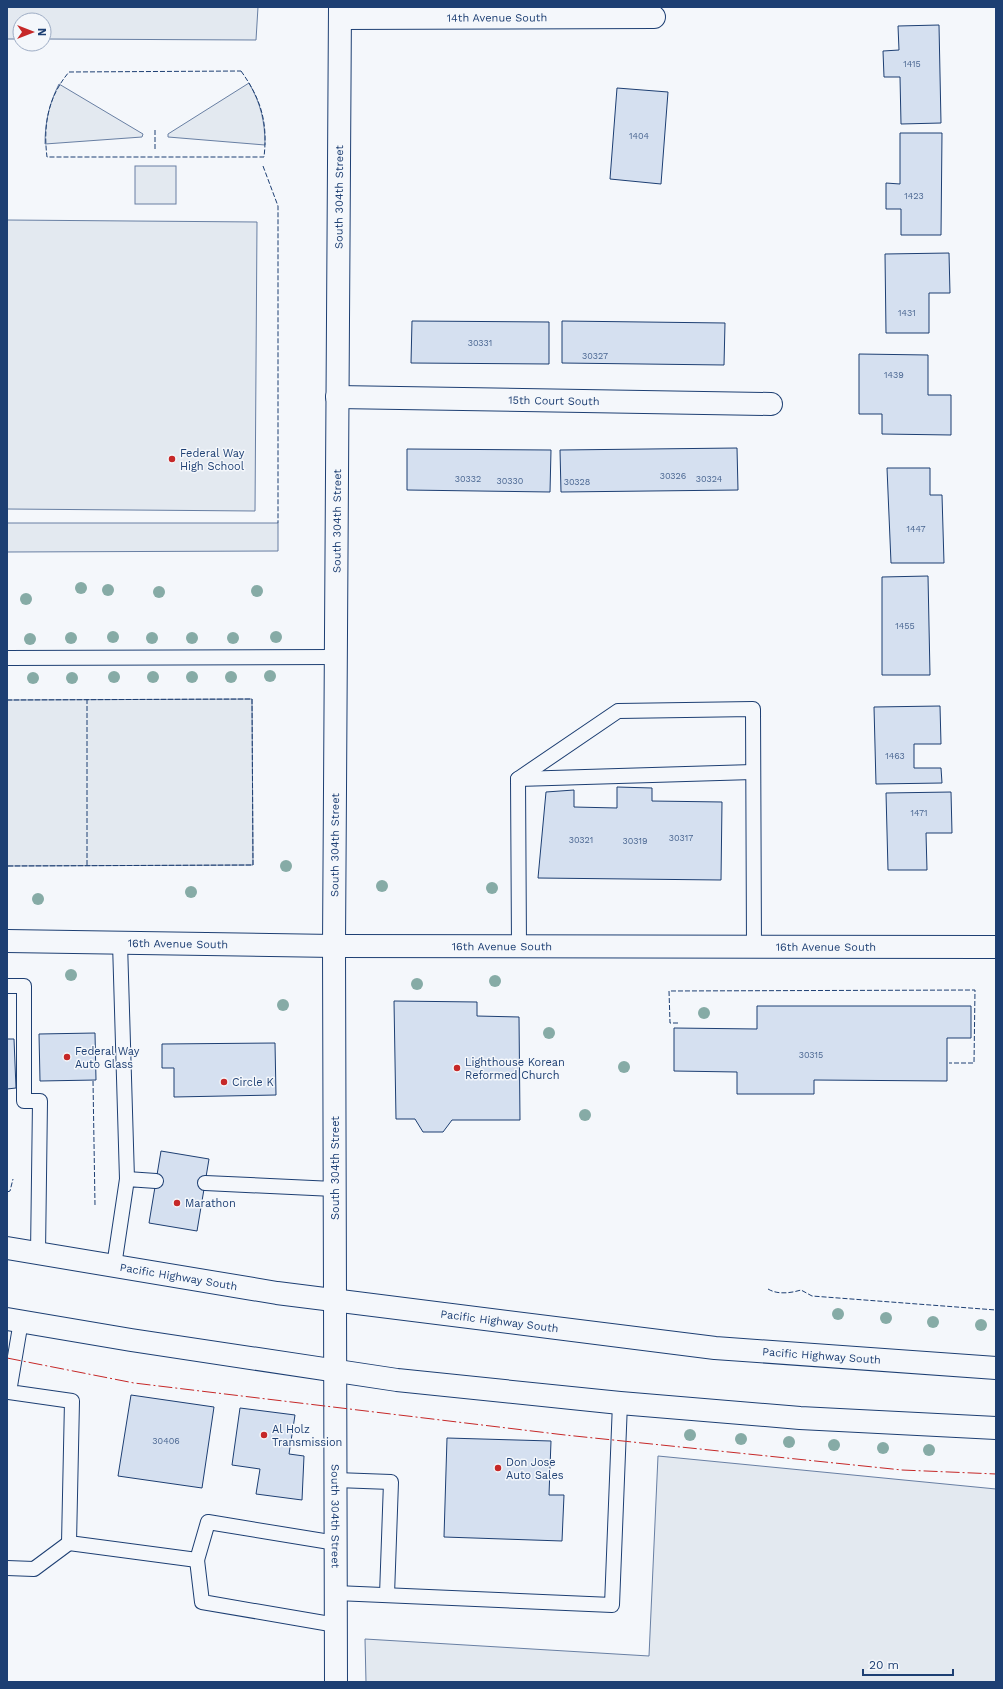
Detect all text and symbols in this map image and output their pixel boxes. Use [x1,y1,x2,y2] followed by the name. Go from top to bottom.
[447,11,547,25] street label: 14th Avenue South
[12,12,52,52] north arrow
[35,28,48,36] text: N
[903,59,921,69] house number: 1415
[629,131,650,141] house number: 1404
[332,145,346,249] street label: South 304th Street
[904,191,924,201] house number: 1423
[898,308,916,318] house number: 1431
[468,338,492,348] house number: 30331
[582,351,608,361] house number: 30327
[884,370,904,380] house number: 1439
[508,394,600,408] street label: 15th Court South
[180,447,245,473] place label: Federal Way High School
[167,454,177,464] marker: Federal Way High School
[330,469,344,573] street label: South 304th Street
[660,471,686,481] house number: 30326
[455,474,481,484] house number: 30332
[696,474,723,484] house number: 30324
[497,476,524,486] house number: 30330
[564,477,590,487] house number: 30328
[906,524,926,534] house number: 1447
[895,621,915,631] house number: 1455
[885,751,905,761] house number: 1463
[328,793,342,897] street label: South 304th Street
[910,808,928,818] house number: 1471
[669,833,693,843] house number: 30317
[569,835,593,845] house number: 30321
[623,836,647,846] house number: 30319
[128,937,228,951] street label: 16th Avenue South
[452,940,552,953] street label: 16th Avenue South
[776,941,876,954] street label: 16th Avenue South
[75,1045,140,1071] place label: Federal Way Auto Glass
[799,1050,823,1060] house number: 30315
[62,1052,72,1062] marker: Federal Way Auto Glass
[465,1056,565,1082] place label: Lighthouse Korean Reformed Church
[452,1063,462,1073] marker: Lighthouse Korean Reformed Church
[232,1076,274,1089] place label: Circle K
[219,1077,229,1087] marker: Circle K
[329,1116,342,1220] street label: South 304th Street
[185,1197,236,1210] place label: Marathon
[172,1198,182,1208] marker: Marathon
[119,1261,238,1293] street label: Pacific Highway South
[440,1308,559,1335] street label: Pacific Highway South
[762,1345,881,1367] street label: Pacific Highway South
[272,1423,342,1449] place label: Al Holz Transmission
[259,1430,269,1440] marker: Al Holz Transmission
[152,1436,180,1446] house number: 30406
[506,1456,564,1482] place label: Don Jose Auto Sales
[493,1463,503,1473] marker: Don Jose Auto Sales
[328,1464,342,1568] street label: South 304th Street
[863,1651,953,1677] scale bar
[869,1658,899,1672] text: 20 m

